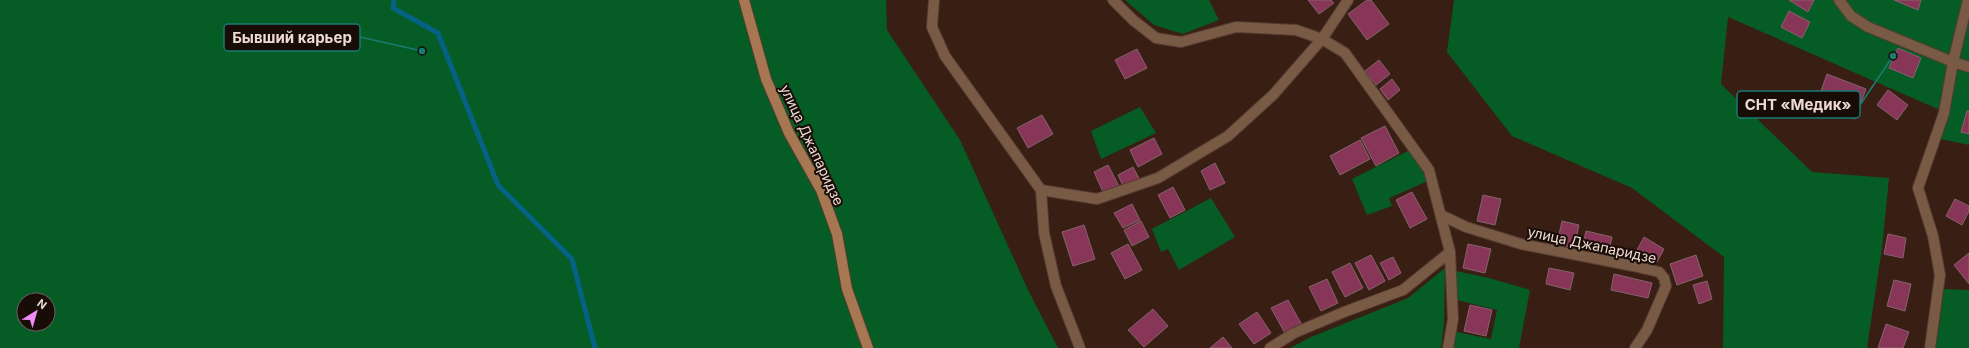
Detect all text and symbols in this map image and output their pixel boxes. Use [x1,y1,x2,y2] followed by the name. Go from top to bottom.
[224,24,360,51] callout: Бывший карьер
[232,28,352,47] text: Бывший карьер
[777,82,848,208] street label: улица Джапаридзе
[1737,91,1860,118] callout: СНТ «Медик»
[1745,95,1851,114] text: СНТ «Медик»
[1526,223,1658,266] street label: улица Джапаридзе
[16,292,56,332] north arrow
[34,296,50,312] text: N

